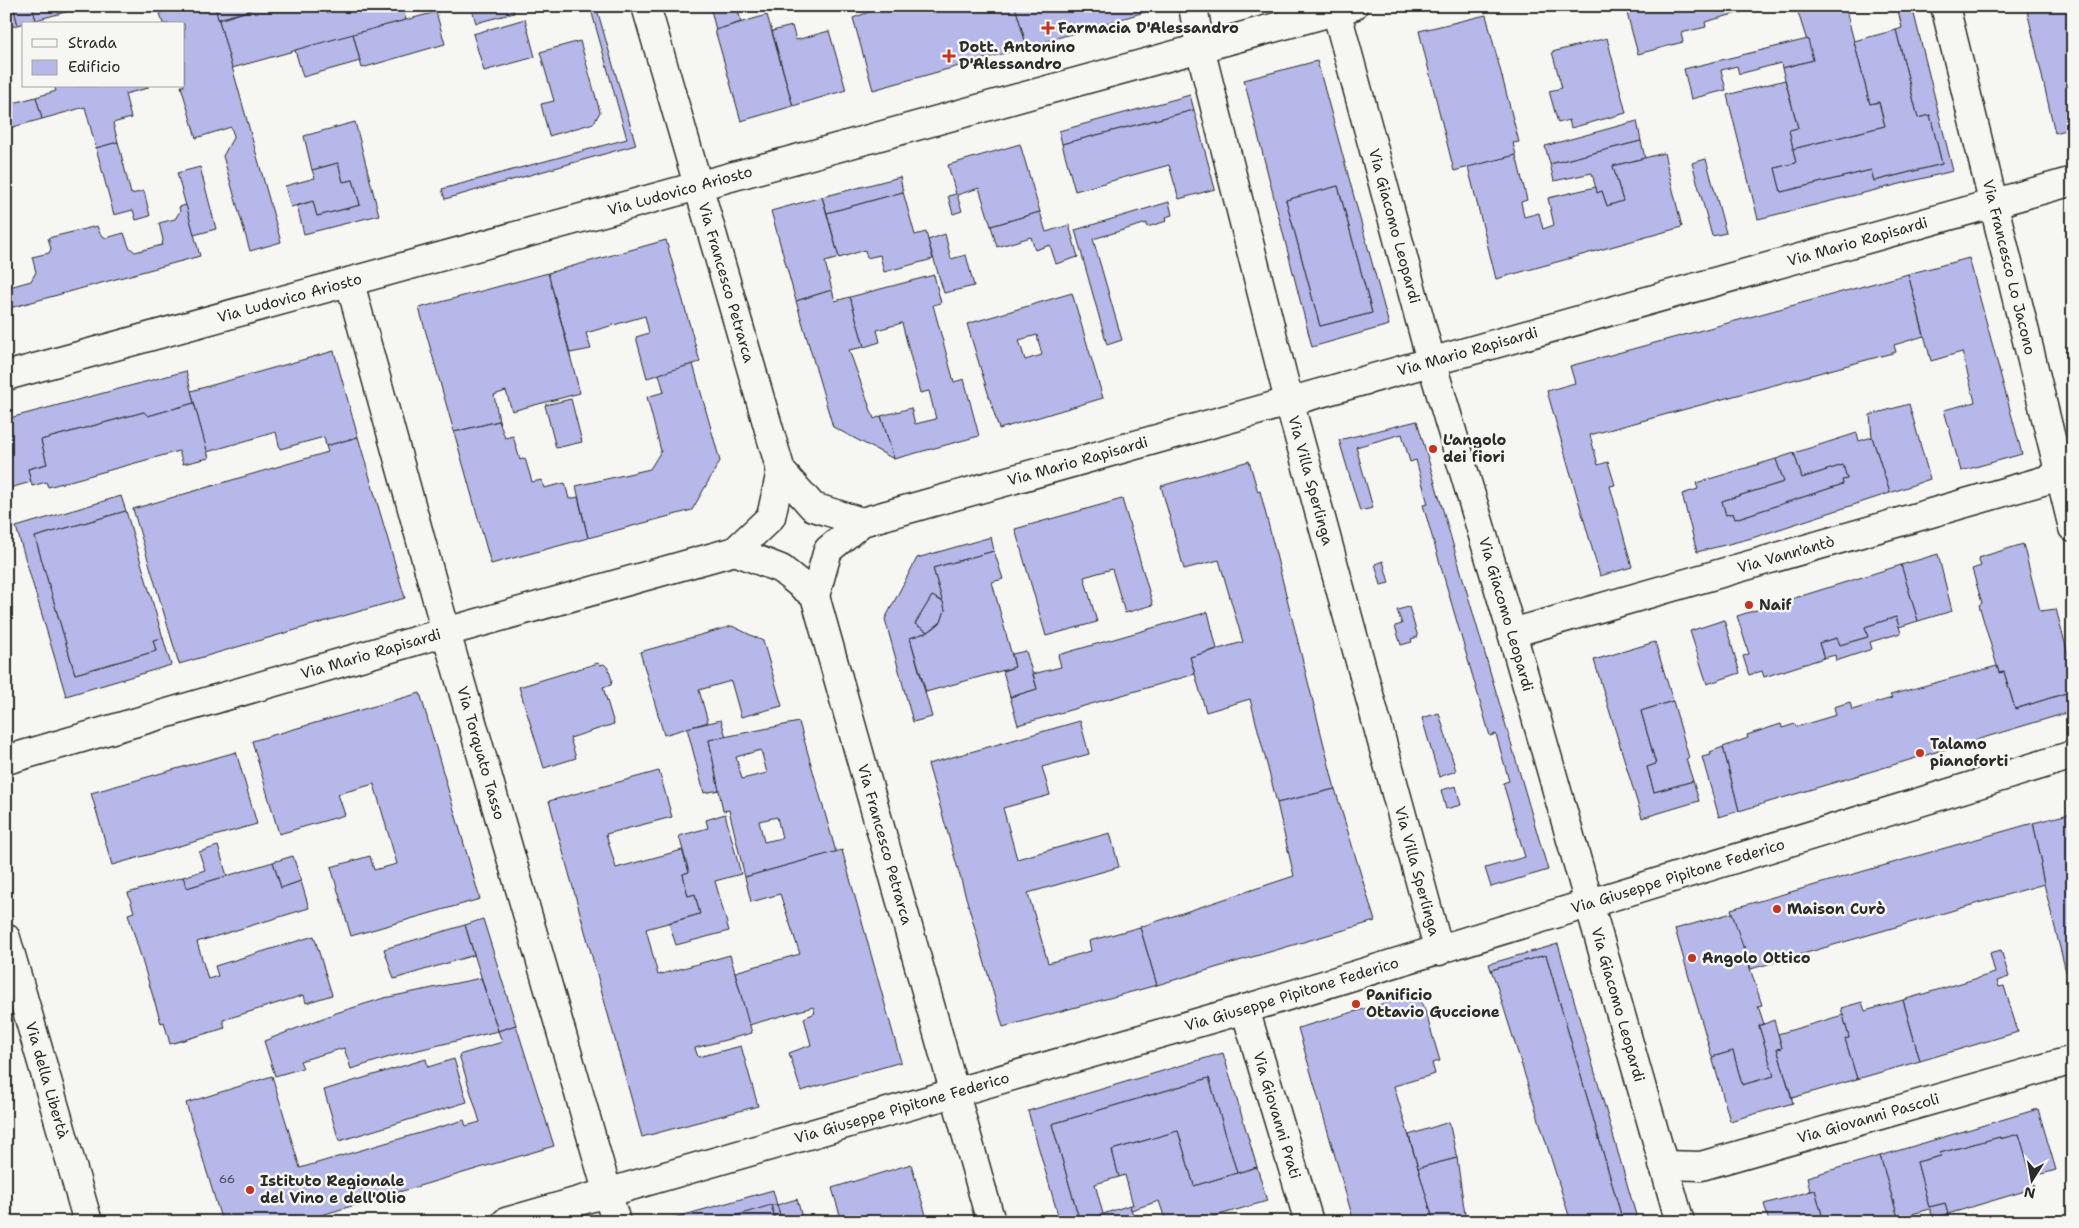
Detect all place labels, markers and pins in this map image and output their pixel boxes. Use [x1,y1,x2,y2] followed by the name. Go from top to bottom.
[1058,18,1239,38] place label: Farmacia D'Alessandro
[1042,22,1054,34] marker: Farmacia D'Alessandro
[959,37,1076,74] place label: Dott. Antonino D'Alessandro
[943,50,955,62] marker: Dott. Antonino D'Alessandro
[1443,430,1507,467] place label: L'angolo dei fiori
[1427,443,1439,455] marker: L'angolo dei fiori
[1759,595,1792,615] place label: Naif
[1743,599,1755,611] marker: Naif
[1930,734,2008,771] place label: Talamo pianoforti
[1914,747,1926,759] marker: Talamo pianoforti
[1787,899,1886,919] place label: Maison Curò
[1771,903,1783,915] marker: Maison Curò
[1702,948,1811,968] place label: Angolo Ottico
[1686,952,1698,964] marker: Angolo Ottico
[1366,985,1500,1022] place label: Panificio Ottavio Guccione
[1350,998,1362,1010] marker: Panificio Ottavio Guccione
[260,1171,406,1208] place label: Istituto Regionale del Vino e dell'Olio
[244,1184,256,1196] marker: Istituto Regionale del Vino e dell'Olio

